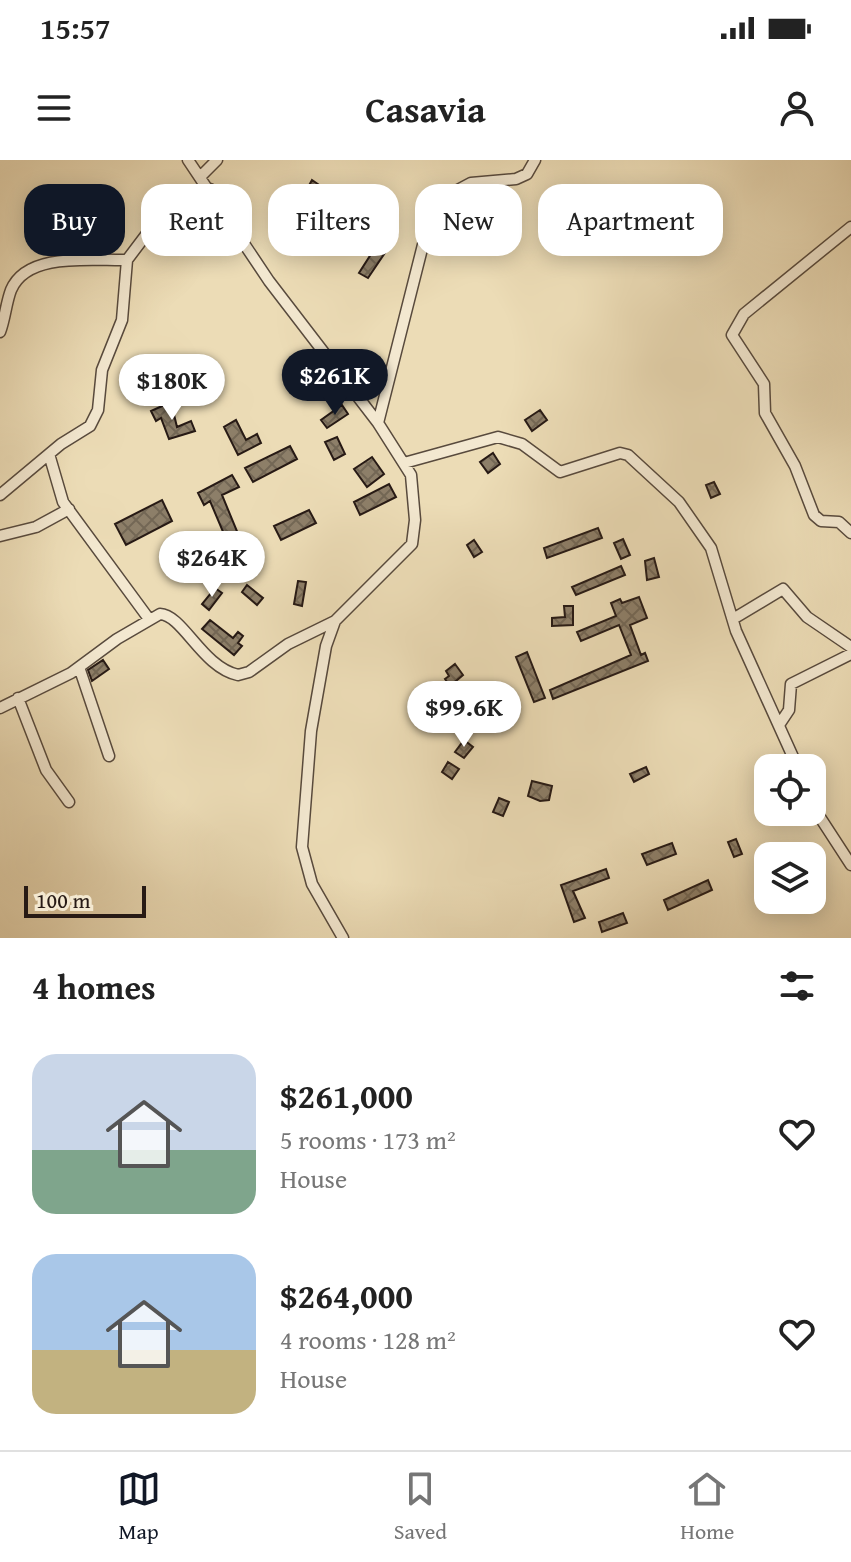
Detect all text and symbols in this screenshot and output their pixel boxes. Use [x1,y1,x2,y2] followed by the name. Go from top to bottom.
[40,6,111,50] text: 15:57
[365,82,486,135] text: Casavia
[32,86,76,130] icon: menu
[775,86,819,130] icon: person
[24,184,125,256] chip: Buy
[141,184,252,256] chip: Rent
[268,184,399,256] chip: Filters
[415,184,522,256] chip: New
[538,184,723,256] chip: Apartment
[279,349,391,417] pin: $261K
[116,354,228,422] pin: $180K
[300,355,370,394] text: $261K
[137,360,207,399] text: $180K
[156,531,268,599] pin: $264K
[177,537,247,576] text: $264K
[399,681,529,749] pin: $99.6K
[425,687,503,726] text: $99.6K
[754,754,826,914] map controls
[754,754,826,826] button: locate
[754,842,826,914] button: layers
[24,882,146,918] scale bar
[36,884,91,916] text: 100 m
[32,962,156,1011] text: 4 homes
[775,964,819,1008] icon: filters
[280,1071,413,1120] text: $261,000
[96,1086,192,1182] icon: home
[775,1112,819,1156] icon: heart
[280,1120,456,1159] text: 5 rooms · 173 m²
[280,1159,347,1198] text: House
[280,1271,413,1320] text: $264,000
[96,1286,192,1382] icon: home
[775,1312,819,1356] icon: heart
[280,1320,456,1359] text: 4 rooms · 128 m²
[280,1359,347,1398] text: House
[117,1467,161,1547] tab: Map
[394,1467,447,1547] tab: Saved
[680,1467,734,1547] tab: Home

